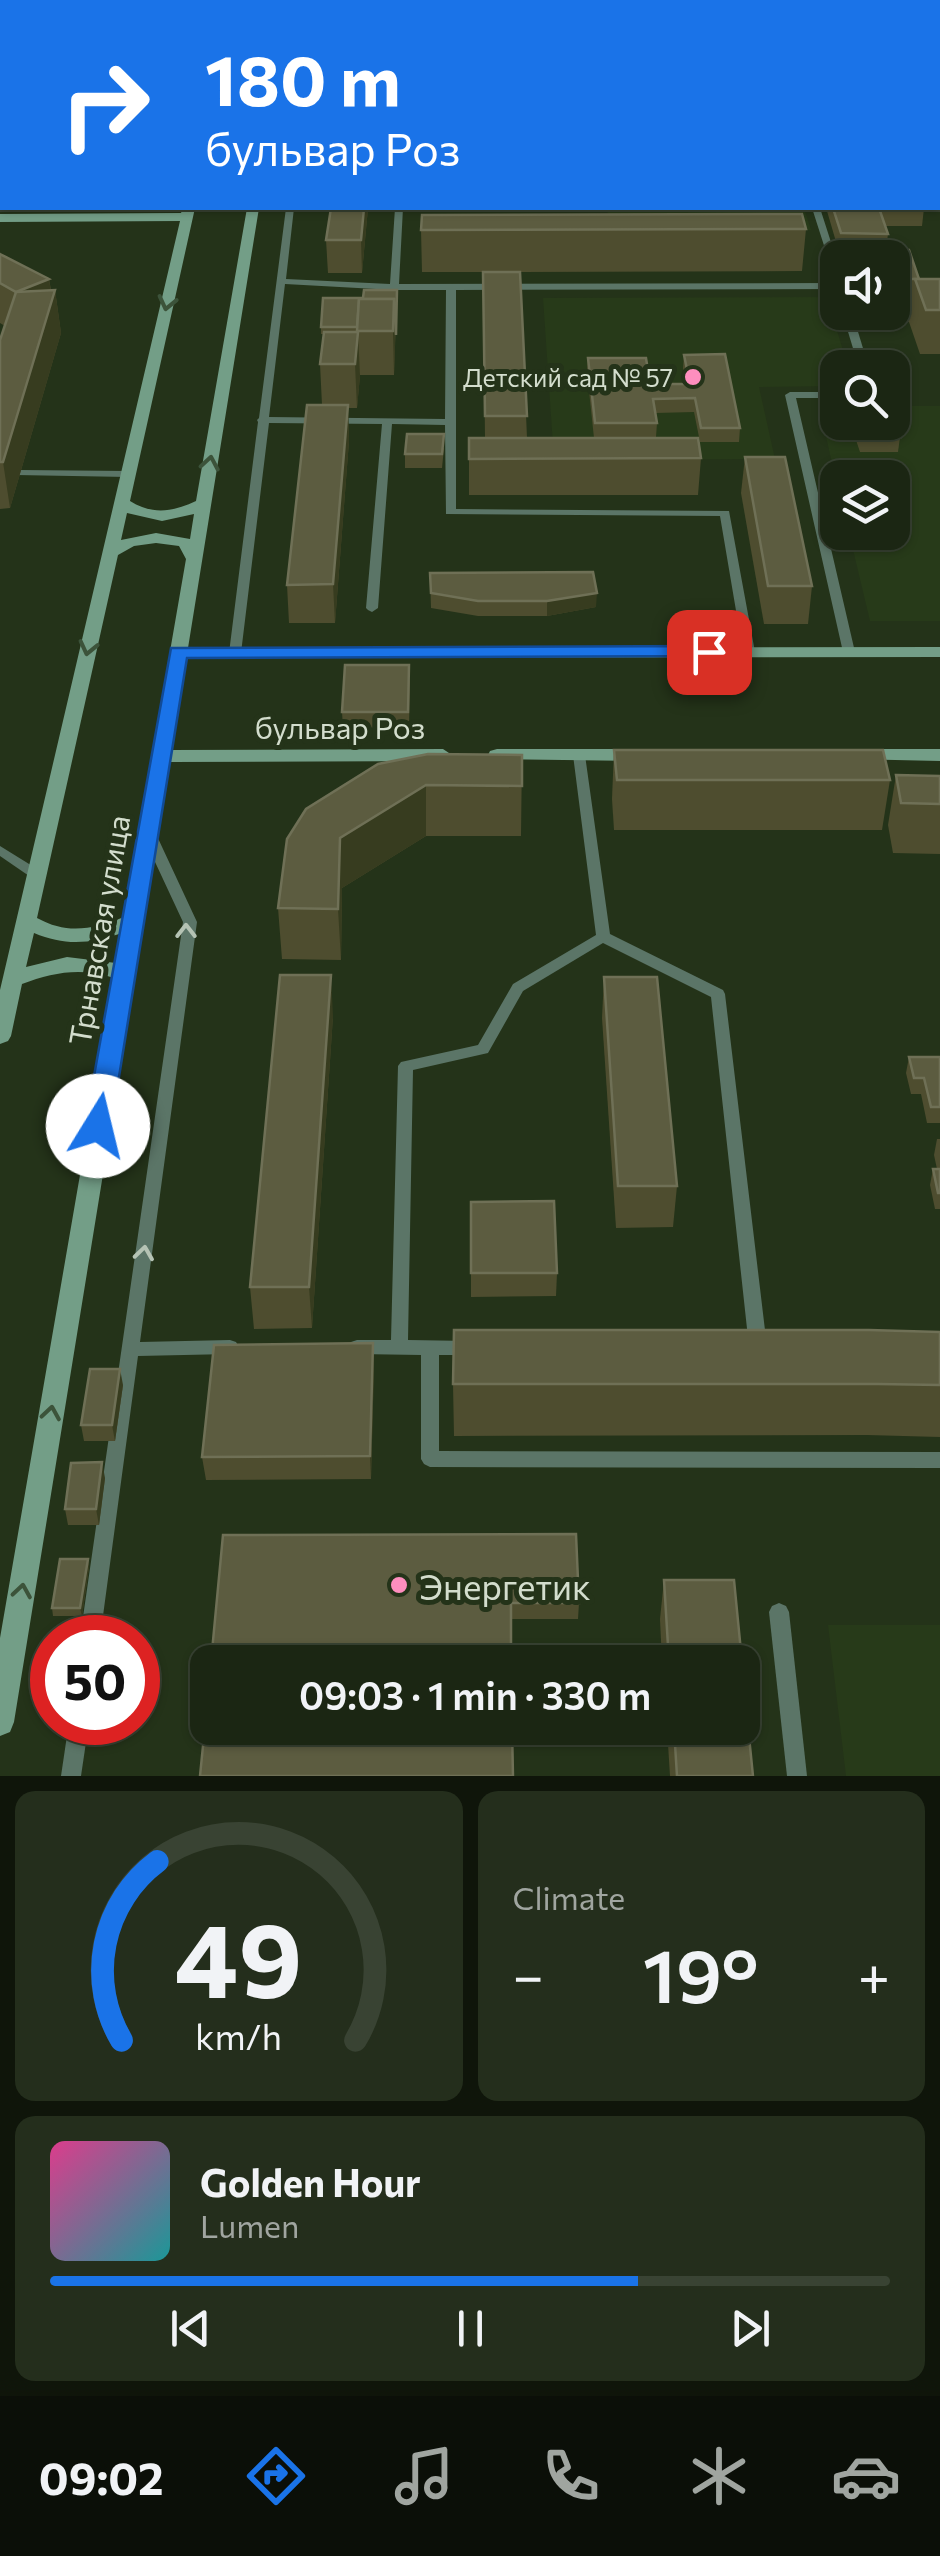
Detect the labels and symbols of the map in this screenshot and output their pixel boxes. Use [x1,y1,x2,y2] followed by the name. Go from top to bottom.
[158,294,179,311] one-way arrow
[463,362,673,392] place label: Детский сад № 57
[682,366,704,388] marker: Детский сад № 57
[199,454,220,471] one-way arrow
[667,610,752,695] pin
[79,639,100,656] one-way arrow
[255,708,425,745] street label: бульвар Роз
[60,812,136,1048] street label: Трнавская улица
[175,923,197,938] one-way arrow
[46,1074,150,1178] position arrow
[133,1244,154,1261] one-way arrow
[40,1405,61,1422] one-way arrow
[419,1564,591,1607] place label: Энергетик
[388,1574,410,1596] marker: Энергетик
[11,1583,32,1600] one-way arrow
[30,1615,160,1745] speed limit sign: 50

